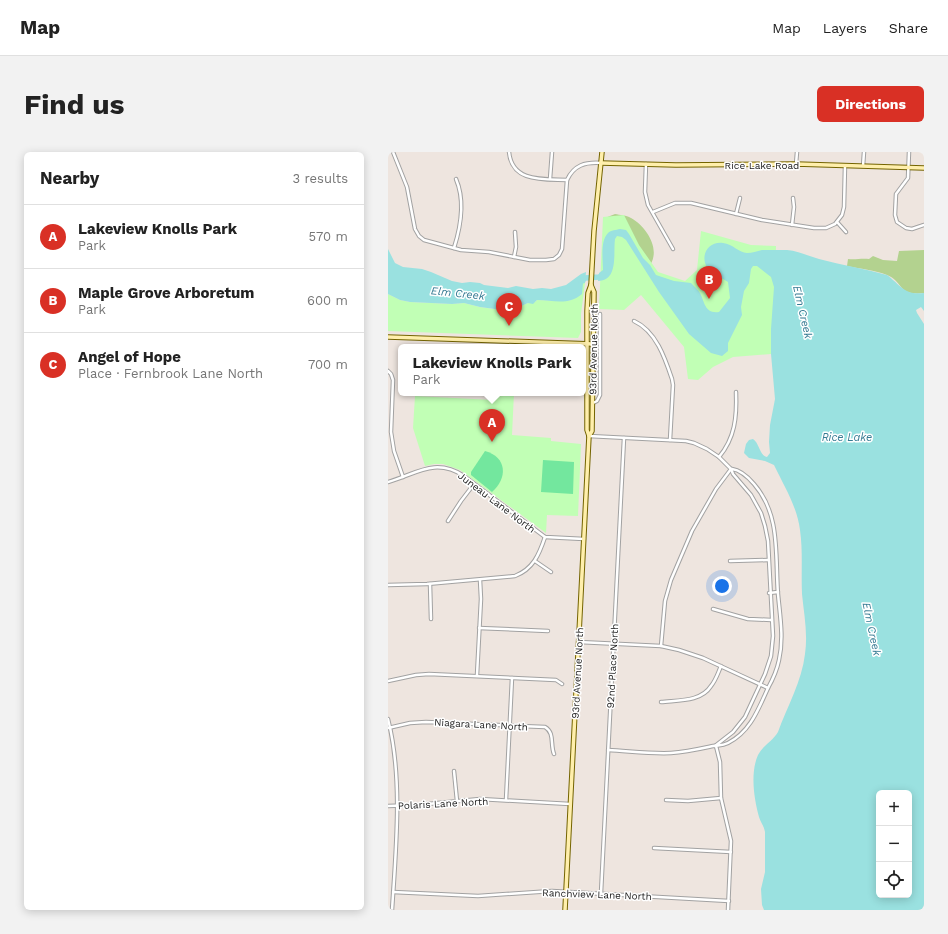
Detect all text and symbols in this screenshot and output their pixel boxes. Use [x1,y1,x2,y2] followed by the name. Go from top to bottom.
[20,16,60,39] text: Map
[772,20,801,36] text: Map
[823,20,867,36] text: Layers
[889,20,928,36] text: Share
[817,86,924,122] button: Directions
[24,88,124,121] text: Find us
[725,160,799,171] street label: Rice Lake Road
[40,168,99,188] text: Nearby
[293,171,348,186] text: 3 results
[78,220,237,238] text: Lakeview Knolls Park
[49,229,57,244] text: A
[308,229,348,244] text: 570 m
[78,238,106,253] text: Park
[696,266,722,299] pin: B
[78,284,254,302] text: Maple Grove Arboretum
[430,284,487,303] water label: Elm Creek
[790,284,815,341] water label: Elm Creek
[49,293,57,308] text: B
[307,293,348,308] text: 600 m
[496,293,522,326] pin: C
[78,302,106,317] text: Park
[587,303,600,395] street label: 93rd Avenue North
[398,344,586,396] popup
[78,348,181,366] text: Angel of Hope
[412,354,572,372] text: Lakeview Knolls Park
[49,357,57,372] text: C
[308,357,348,372] text: 700 m
[78,366,263,381] text: Place · Fernbrook Lane North
[412,372,440,387] text: Park
[479,409,505,442] pin: A
[822,431,872,444] water label: Rice Lake
[456,470,537,535] street label: Juneau Lane North
[712,576,732,596] your location
[860,601,884,658] water label: Elm Creek
[605,623,620,709] street label: 92nd Place North
[570,627,585,719] street label: 93rd Avenue North
[434,717,528,732] street label: Niagara Lane North
[876,790,912,898] map controls
[876,790,912,826] button: +
[398,796,489,811] street label: Polaris Lane North
[876,826,912,862] button: −
[876,862,912,898] button: locate
[542,887,652,902] street label: Ranchview Lane North

